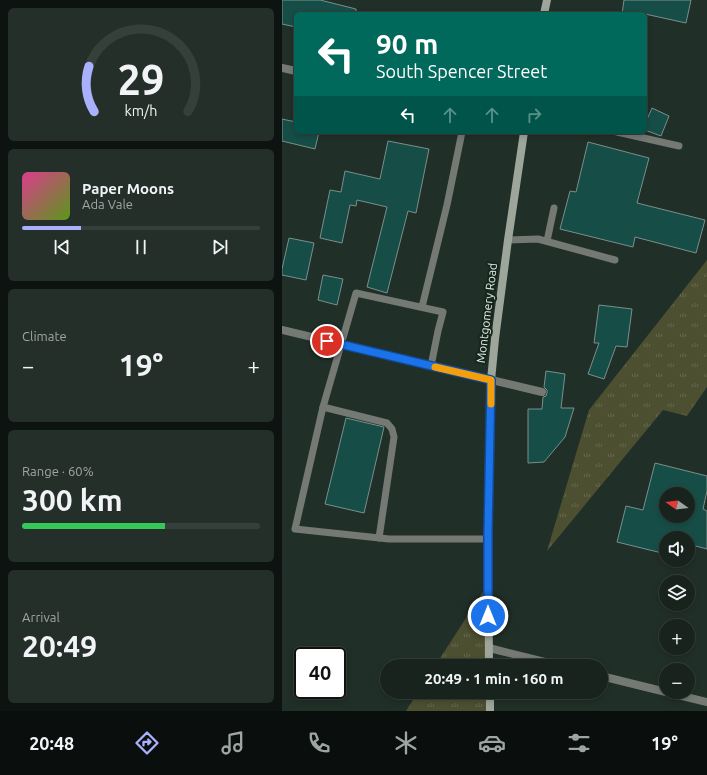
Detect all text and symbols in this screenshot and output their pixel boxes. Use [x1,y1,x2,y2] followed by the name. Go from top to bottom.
[310,28,362,80] icon: left
[376,28,438,59] text: 90 m
[118,56,164,103] text: 29
[376,61,547,81] text: South Spencer Street
[125,103,157,119] text: km/h
[397,104,419,126] icon: left
[439,104,461,126] icon: ahead
[481,104,503,126] icon: ahead
[523,104,545,126] icon: right
[82,180,174,197] text: Paper Moons
[82,197,133,211] text: Ada Vale
[51,236,73,258] icon: previous
[130,236,152,258] icon: pause
[209,236,231,258] icon: next
[474,262,499,364] street label: Montgomery Road
[310,324,344,358] pin
[22,329,67,343] text: Climate
[316,330,338,352] icon: arrive
[119,348,163,382] text: 19°
[22,353,34,378] text: −
[248,353,260,378] text: +
[22,464,94,478] text: Range · 60%
[22,483,123,517] text: 300 km
[659,487,695,523] north arrow
[659,487,695,699] map controls
[659,531,695,567] button: sound
[659,575,695,611] button: layers
[467,595,509,637] position arrow
[22,610,60,624] text: Arrival
[659,619,695,655] button: +
[22,629,97,663] text: 20:49
[294,647,346,699] speed limit sign: 40
[659,663,695,699] button: −
[425,670,563,687] text: 20:49 · 1 min · 160 m
[133,729,161,757] icon: directions
[219,729,247,757] icon: music
[305,729,333,757] icon: phone
[392,729,420,757] icon: climate
[478,729,506,757] icon: car
[565,729,593,757] icon: filters
[29,733,74,753] text: 20:48
[651,733,678,753] text: 19°

